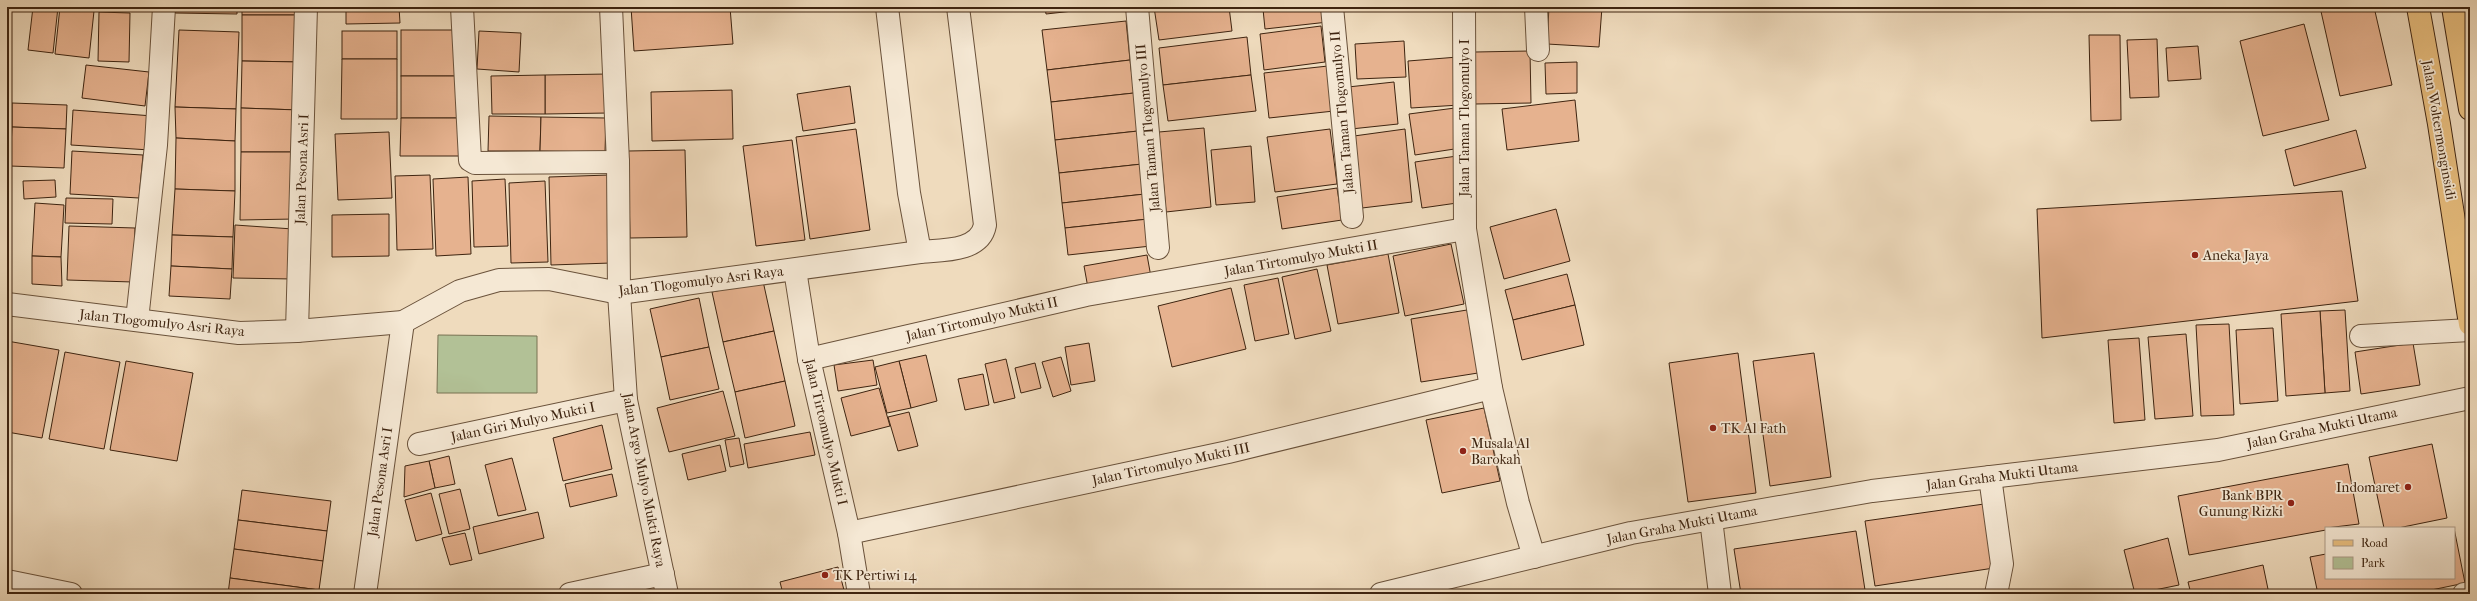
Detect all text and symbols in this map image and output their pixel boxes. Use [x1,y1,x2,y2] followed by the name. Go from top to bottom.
[1326,29,1358,195] street label: Jalan Taman Tlogomulyo II
[1456,39,1473,198] street label: Jalan Taman Tlogomulyo I
[1132,43,1164,214] street label: Jalan Taman Tlogomulyo III
[2418,58,2460,201] street label: Jalan Woltermonginsidi
[292,113,312,226] street label: Jalan Pesona Asri I
[1222,236,1380,280] street label: Jalan Tirtomulyo Mukti II
[2202,247,2269,264] place label: Aneka Jaya
[2190,250,2200,260] marker: Aneka Jaya
[617,262,785,300] street label: Jalan Tlogomulyo Asri Raya
[903,293,1060,345] street label: Jalan Tirtomulyo Mukti II
[78,306,246,340] street label: Jalan Tlogomulyo Asri Raya
[801,356,851,507] street label: Jalan Tirtomulyo Mukti I
[619,390,669,569] street label: Jalan Argo Mulyo Mukti Raya
[448,398,597,446] street label: Jalan Giri Mulyo Mukti I
[2244,404,2399,452] street label: Jalan Graha Mukti Utama
[1721,420,1786,437] place label: TK Al Fath
[1708,423,1718,433] marker: TK Al Fath
[364,426,396,539] street label: Jalan Pesona Asri I
[1471,435,1530,468] place label: Musala Al Barokah
[1090,439,1252,489] street label: Jalan Tirtomulyo Mukti III
[1458,446,1468,456] marker: Musala Al Barokah
[1924,458,2079,494] street label: Jalan Graha Mukti Utama
[2336,479,2400,496] place label: Indomaret
[2403,482,2413,492] marker: Indomaret
[2199,487,2284,520] place label: Bank BPR Gunung Rizki
[2286,498,2296,508] marker: Bank BPR Gunung Rizki
[1604,502,1759,548] street label: Jalan Graha Mukti Utama
[2325,527,2455,579] legend
[2361,536,2388,550] text: Road
[2361,556,2386,570] text: Park
[833,567,917,584] place label: TK Pertiwi 14
[820,570,830,580] marker: TK Pertiwi 14

